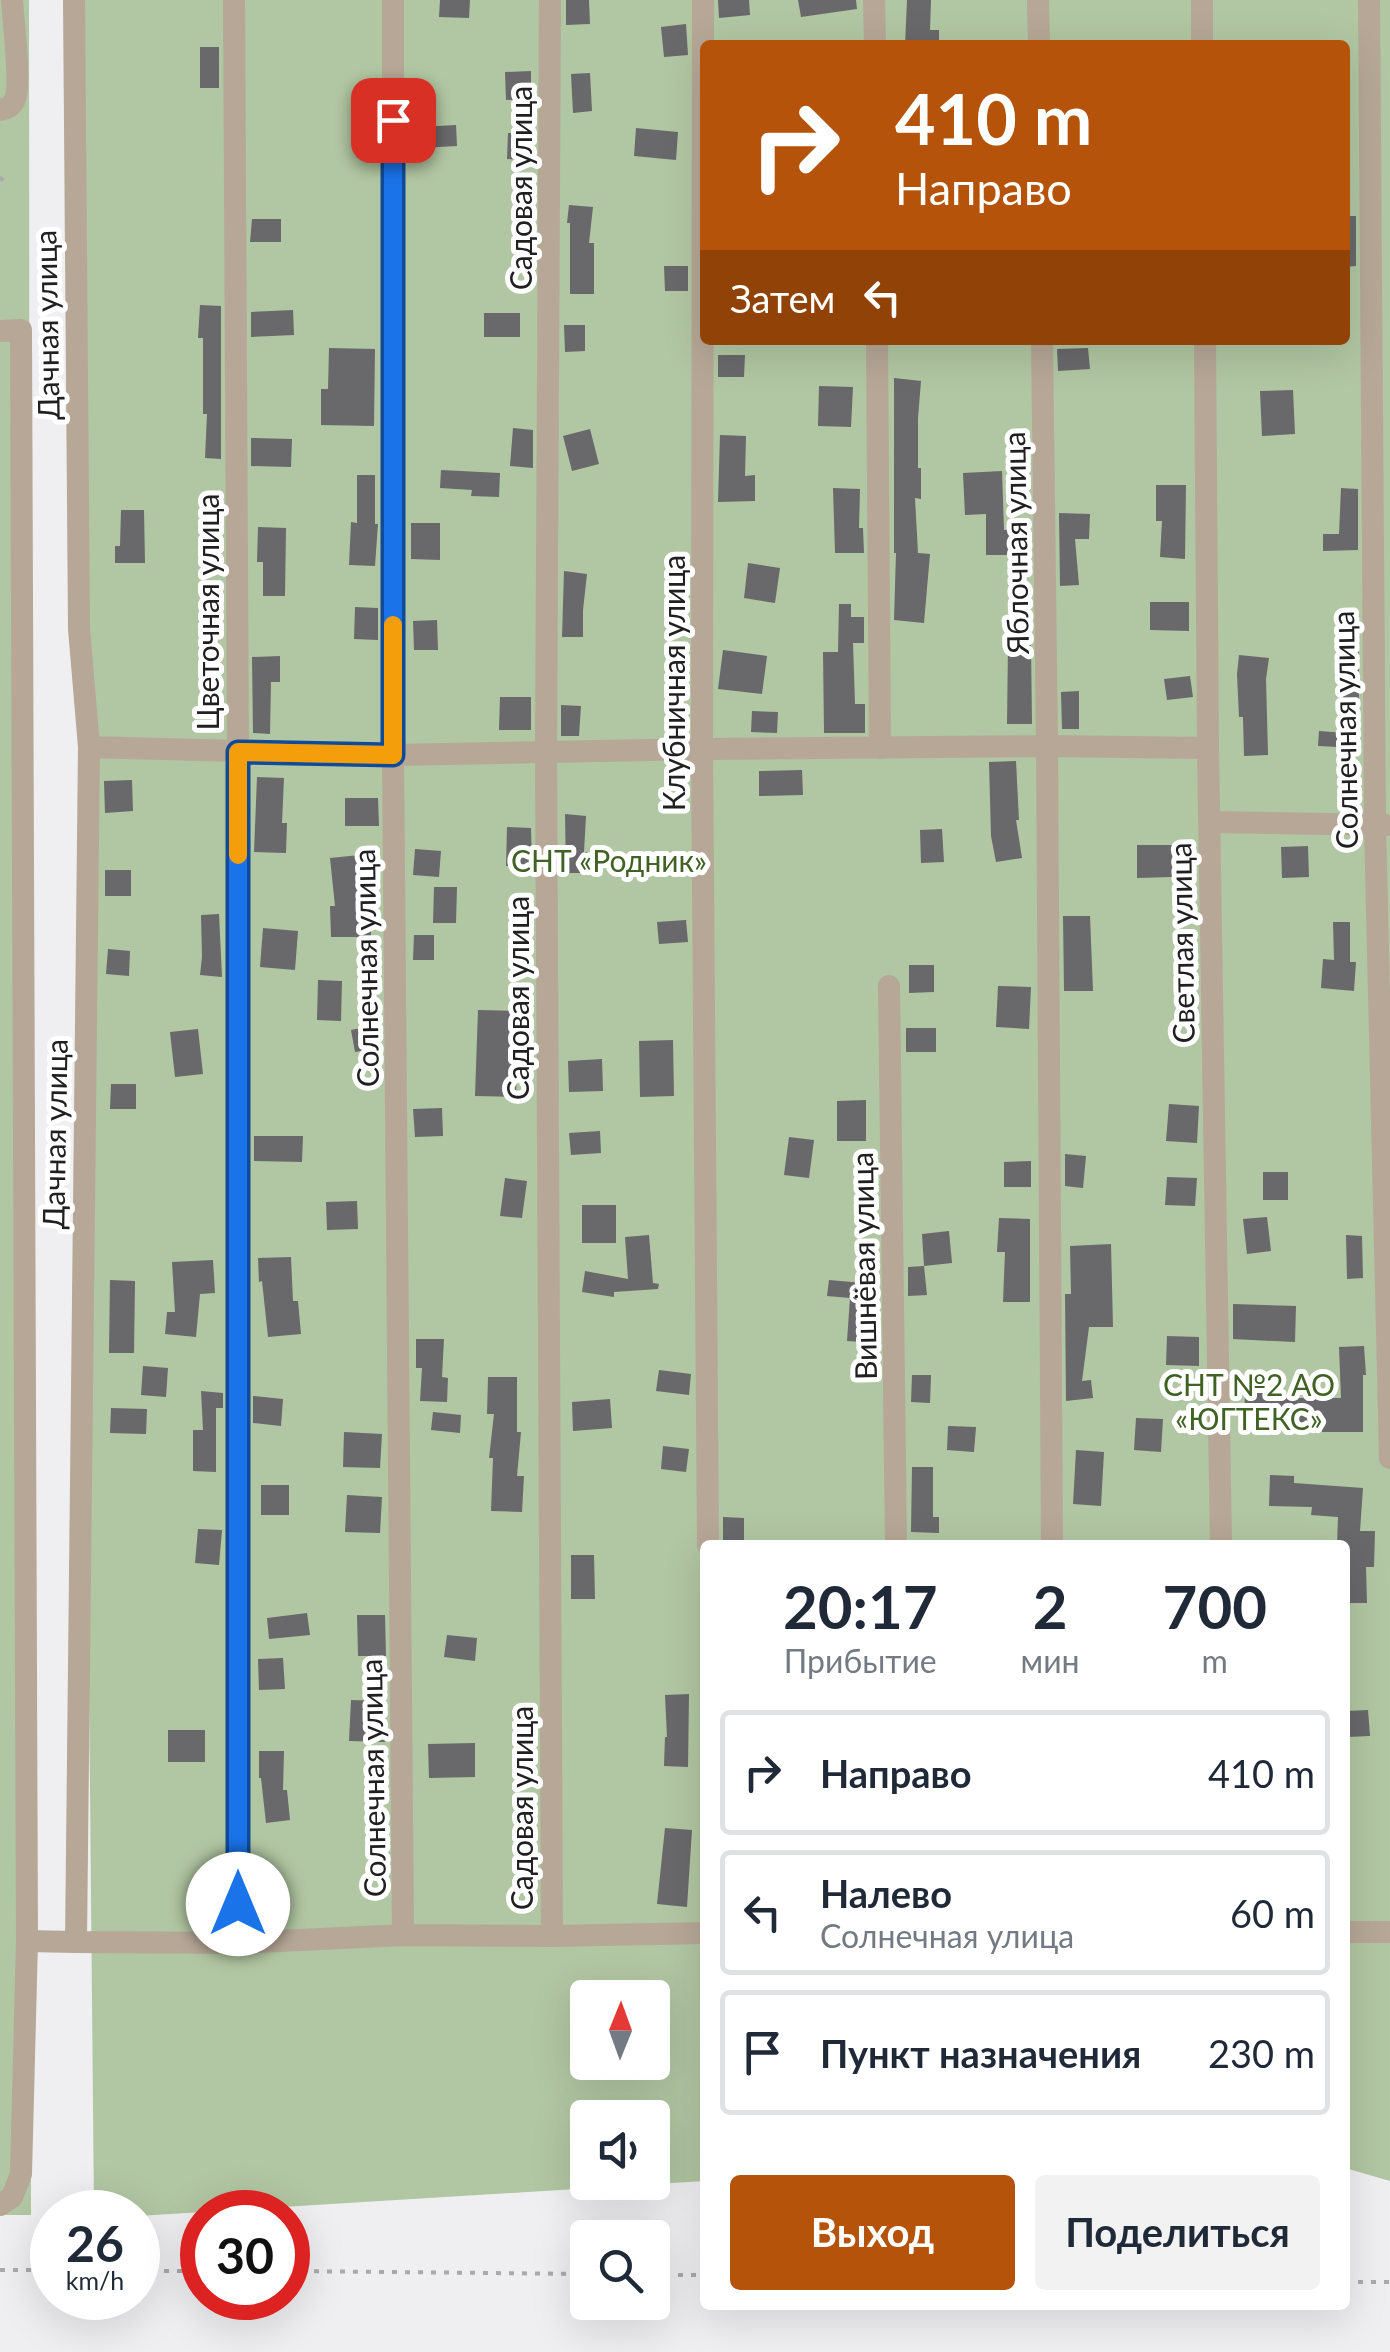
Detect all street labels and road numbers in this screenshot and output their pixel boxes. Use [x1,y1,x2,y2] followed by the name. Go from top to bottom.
[502,86,538,290] street label: Садовая улица
[26,230,66,420] street label: Дачная улица
[995,431,1035,656] street label: Яблочная улица
[189,494,225,730] street label: Цветочная улица
[655,555,691,811] street label: Клубничная улица
[1324,611,1364,849] street label: Солнечная улица
[1161,842,1201,1044] street label: Светлая улица
[345,849,385,1087] street label: Солнечная улица
[499,896,535,1100] street label: Садовая улица
[34,1039,74,1229] street label: Дачная улица
[843,1152,883,1380] street label: Вишнёвая улица
[352,1659,392,1897] street label: Солнечная улица
[503,1706,539,1910] street label: Садовая улица

